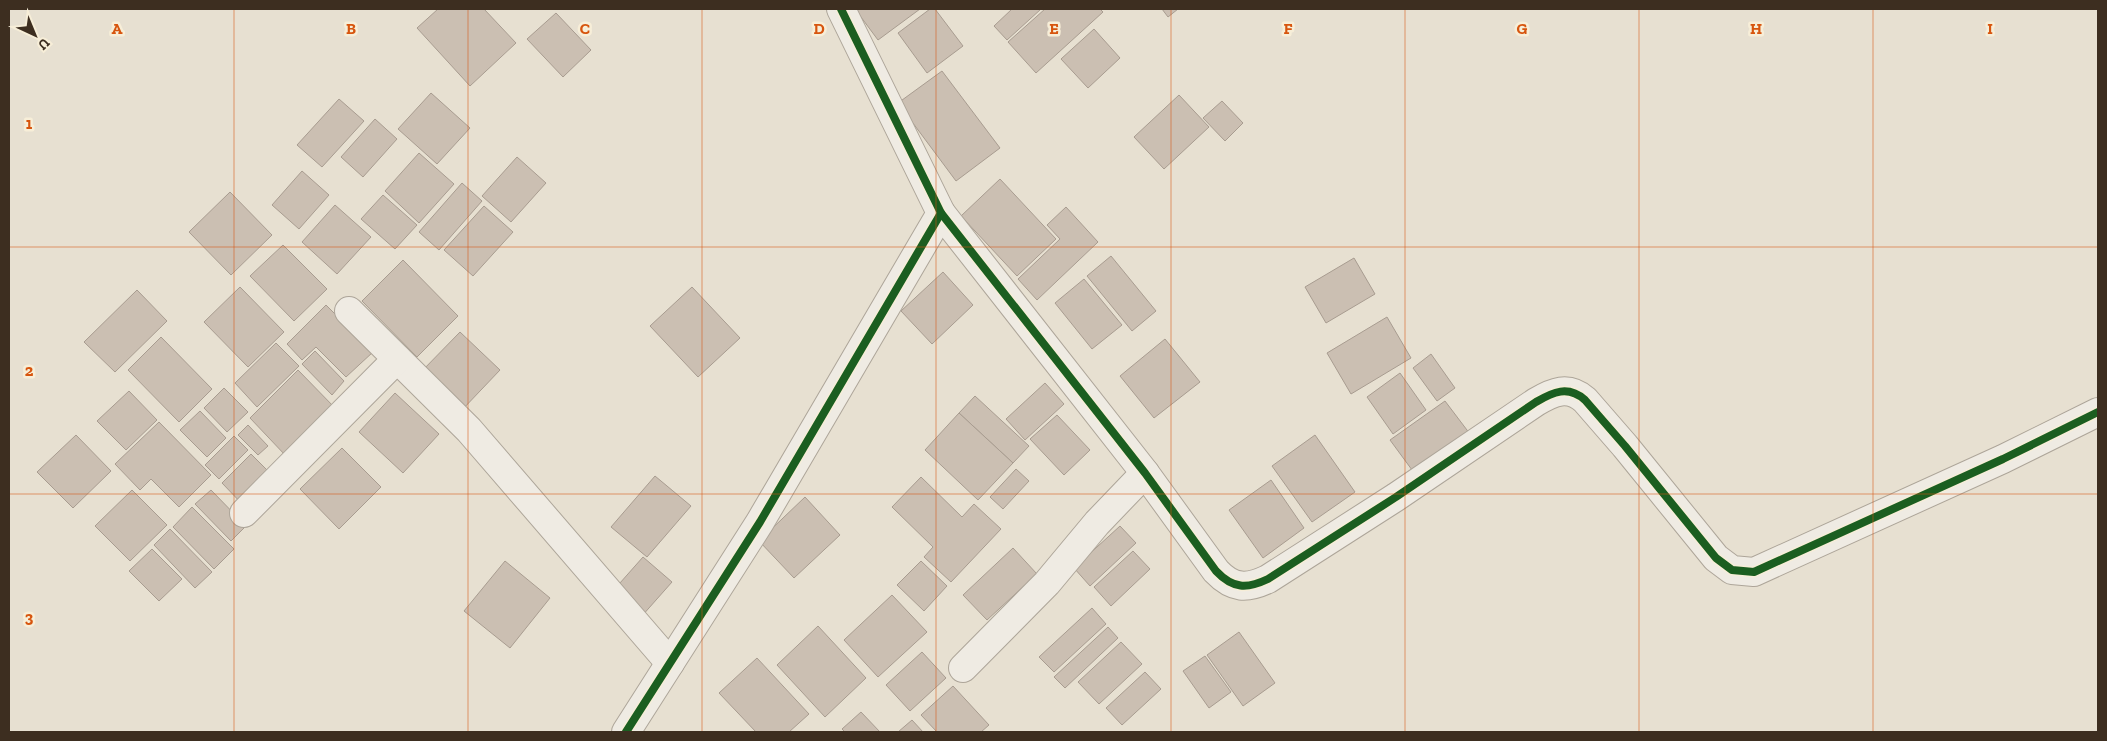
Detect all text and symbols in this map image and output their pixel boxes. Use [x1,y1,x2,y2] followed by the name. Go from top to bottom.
[10,10,60,60] north arrow
[112,19,123,38] text: A
[346,19,356,38] text: B
[580,19,590,38] text: C
[813,19,825,38] text: D
[1049,19,1059,38] text: E
[1283,19,1293,38] text: F
[1517,19,1528,38] text: G
[1750,19,1762,38] text: H
[1987,19,1993,38] text: I
[34,34,53,54] text: U
[26,114,33,133] text: 1
[25,361,34,380] text: 2
[25,608,34,627] text: 3

